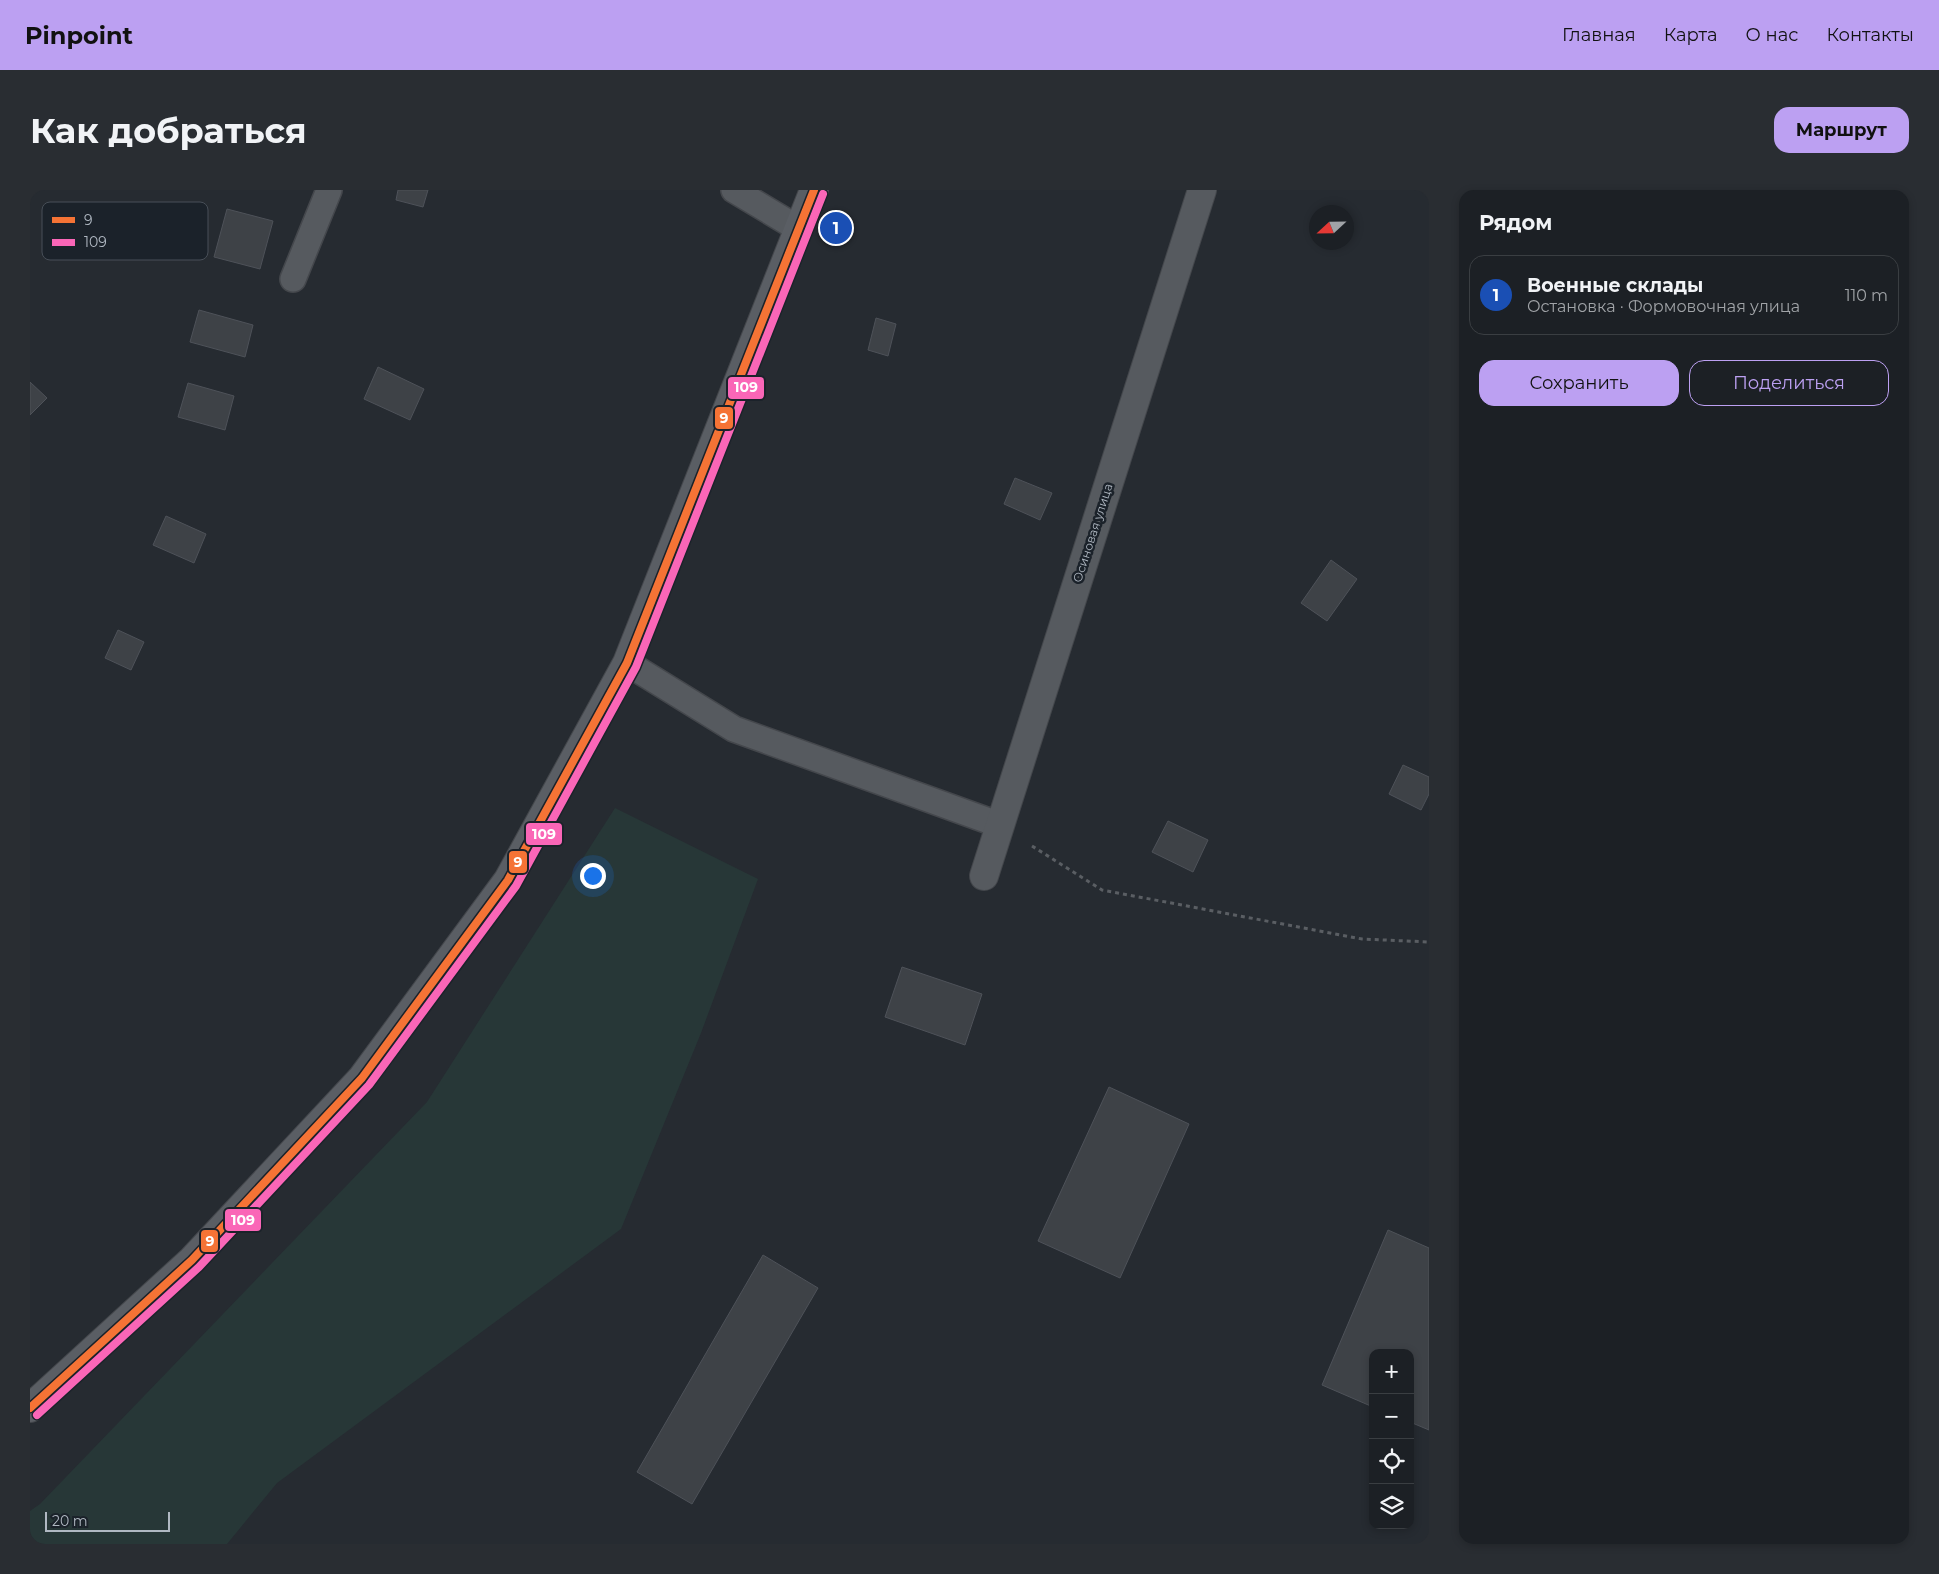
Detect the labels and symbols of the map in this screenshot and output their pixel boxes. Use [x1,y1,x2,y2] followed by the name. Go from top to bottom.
[42,202,208,260] legend
[1309,205,1354,250] north arrow
[820,209,852,247] pin: 1
[84,211,93,229] text: 9
[84,233,107,251] text: 109
[727,376,765,400] line badge: 109
[734,378,758,396] text: 109
[714,406,734,430] line badge: 9
[720,409,729,427] text: 9
[1069,481,1116,584] street label: Осиновая улица
[525,822,563,846] line badge: 109
[532,825,556,843] text: 109
[508,850,528,874] line badge: 9
[514,853,523,871] text: 9
[580,863,606,889] your location
[224,1208,262,1232] line badge: 109
[231,1211,255,1229] text: 109
[200,1229,219,1253] line badge: 9
[206,1232,215,1250] text: 9
[45,1509,170,1532] scale bar

